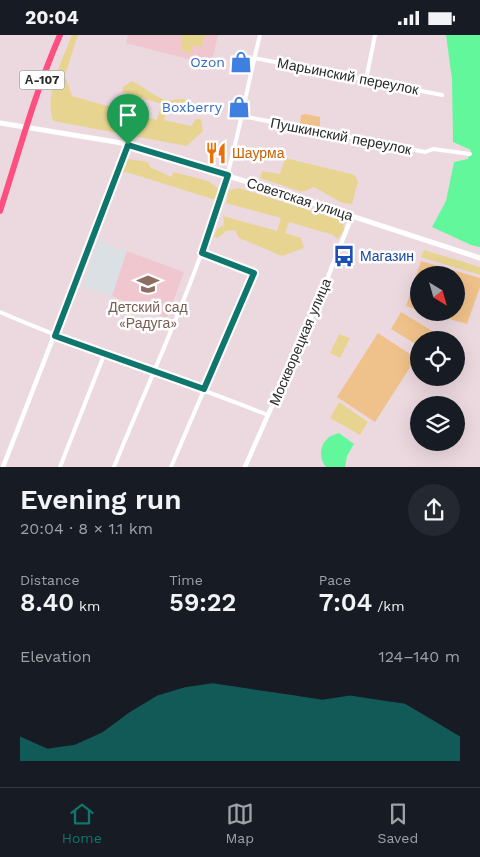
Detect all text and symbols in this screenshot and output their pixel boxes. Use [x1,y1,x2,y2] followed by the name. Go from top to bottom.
[25,6,79,29] text: 20:04
[228,49,254,75] shop icon: Ozon
[190,54,225,70] place label: Ozon
[276,54,421,98] street label: Марьинский переулок
[20,71,64,89] road number: А-107
[107,94,149,145] pin
[226,94,252,120] shop icon: Boxberry
[162,99,223,115] place label: Boxberry
[114,101,142,129] icon: arrive
[269,114,414,158] street label: Пушкинский переулок
[203,140,229,166] restaurant icon: Шаурма
[232,145,285,161] place label: Шаурма
[245,174,355,224] street label: Советская улица
[331,243,357,269] bus stop icon: Магазин
[360,248,414,264] place label: Магазин
[410,266,465,321] north arrow
[410,266,465,451] map controls
[135,271,161,297] school or university icon: Детский сад «Радуга»
[266,276,334,408] street label: Москворецкая улица
[108,299,188,331] place label: Детский сад «Радуга»
[410,331,465,386] button: locate
[410,396,465,451] button: layers
[20,483,181,516] text: Evening run
[408,484,460,536] button: share
[20,519,153,538] text: 20:04 · 8 × 1.1 km
[20,572,80,588] text: Distance
[169,572,203,588] text: Time
[319,572,351,588] text: Pace
[20,588,74,617] text: 8.40
[169,588,236,617] text: 59:22
[319,588,372,617] text: 7:04
[74,598,100,614] text: km
[372,598,405,614] text: /km
[20,647,91,666] text: Elevation
[378,647,460,666] text: 124–140 m
[62,800,102,846] tab: Home
[225,800,254,846] tab: Map
[378,800,418,846] tab: Saved

